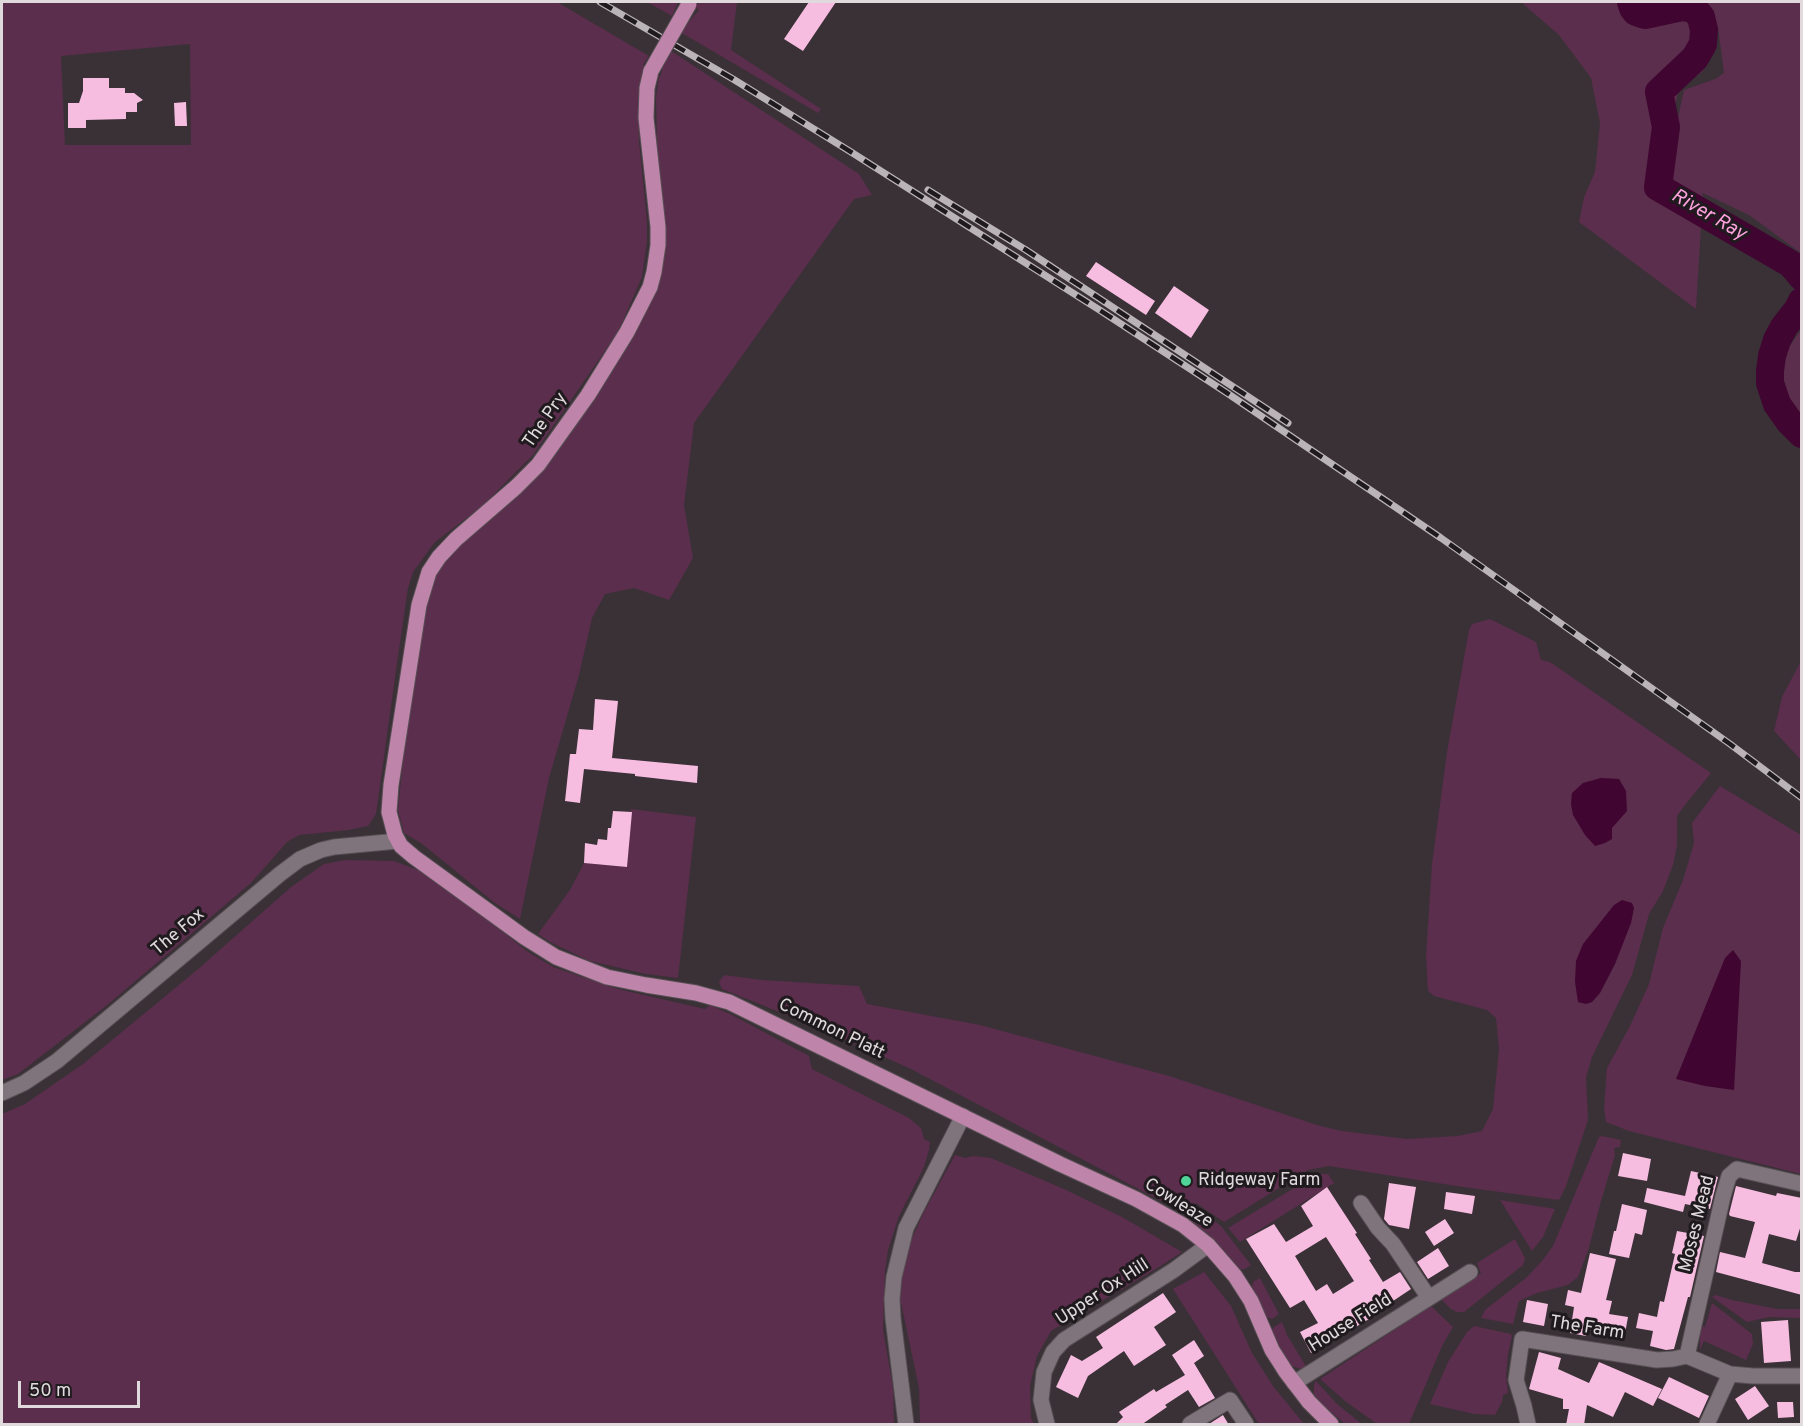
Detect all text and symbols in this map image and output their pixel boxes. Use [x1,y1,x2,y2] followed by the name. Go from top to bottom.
[1666,185,1750,247] water label: River Ray
[519,389,573,453] street label: The Pry
[148,905,210,961] street label: The Fox
[774,995,888,1065] street label: Common Platt
[1198,1170,1321,1192] place label: Ridgeway Farm
[1676,1173,1720,1275] street label: Moses Mead
[1140,1174,1216,1234] street label: Cowleaze
[1179,1174,1193,1188] marker: Ridgeway Farm
[1052,1255,1154,1331] street label: Upper Ox Hill
[1305,1290,1397,1358] street label: House Field
[1548,1312,1626,1346] street label: The Farm
[21,1369,142,1407] scale bar
[29,1380,71,1403] text: 50 m

